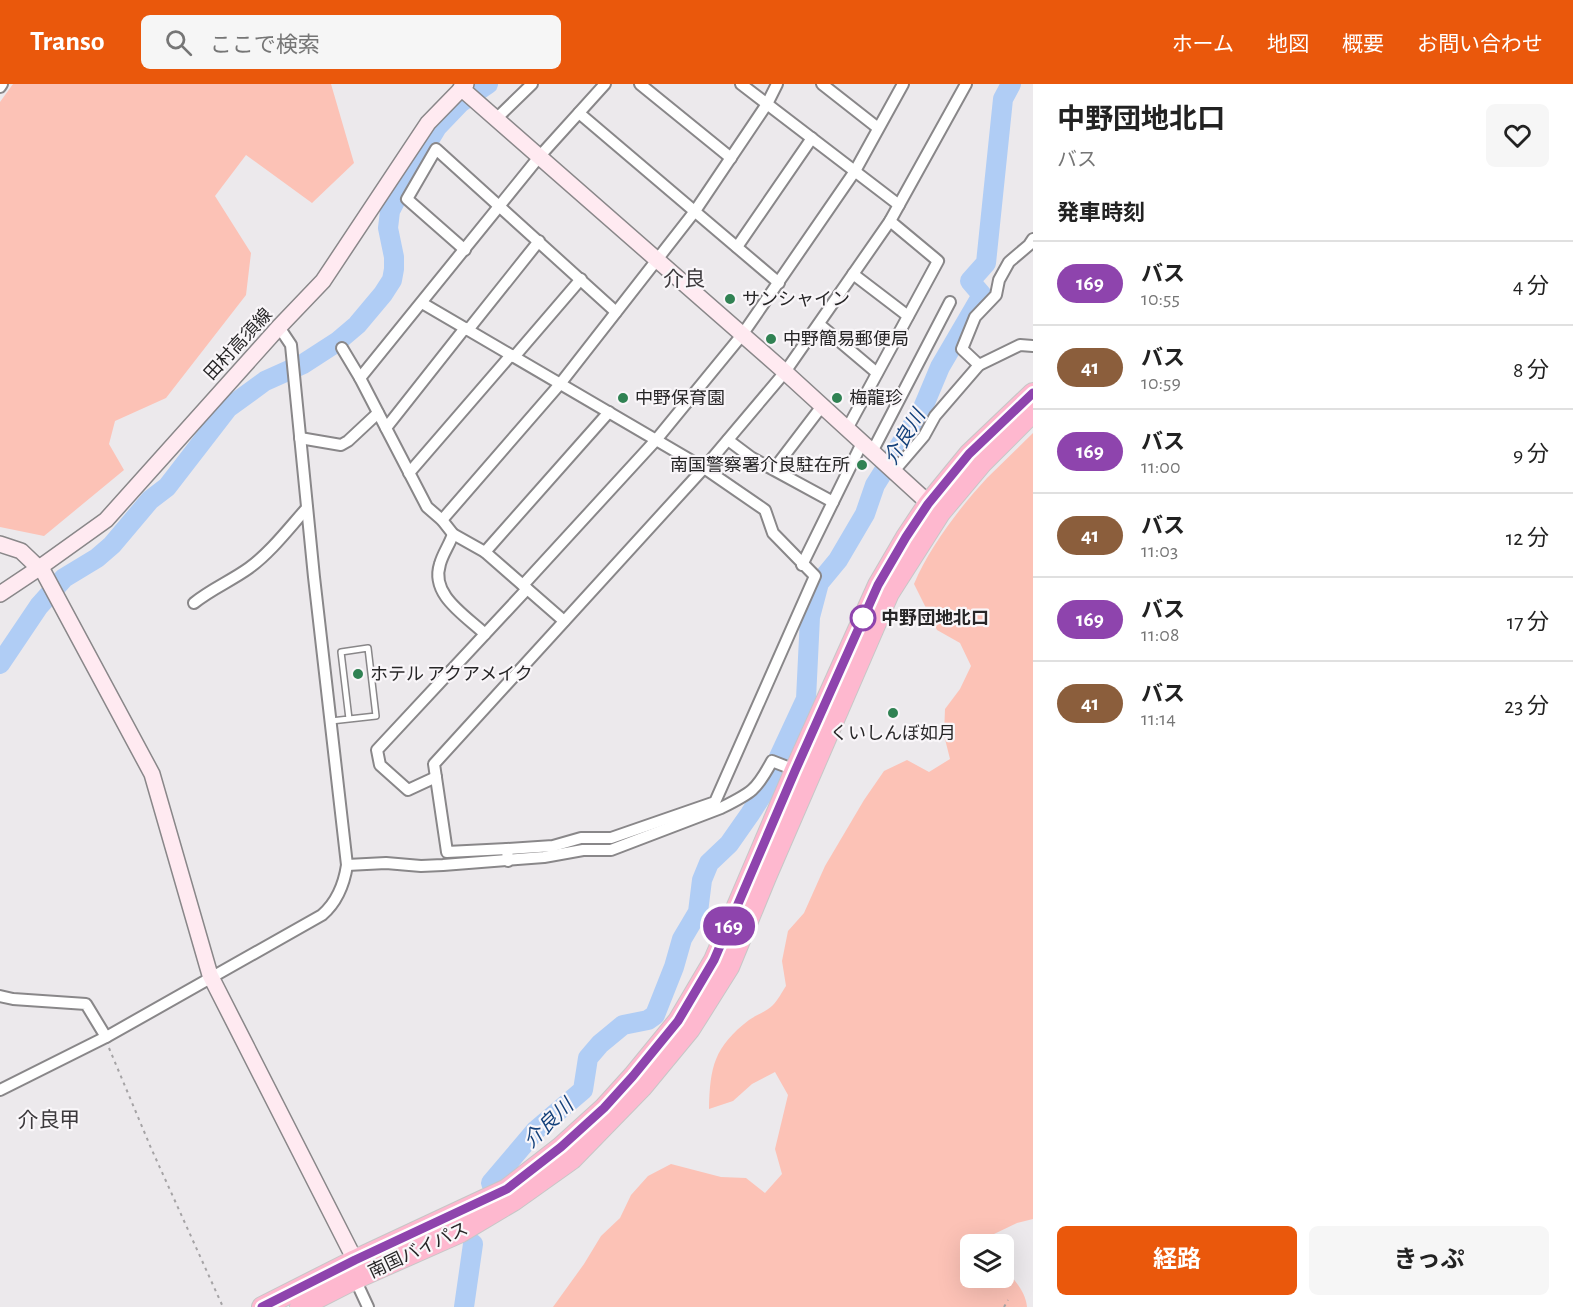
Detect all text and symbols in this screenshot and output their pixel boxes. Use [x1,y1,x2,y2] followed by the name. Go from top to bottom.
[141,15,561,69] search box
[162,26,195,59] icon: search
[30,28,105,56] text: Transo
[210,34,320,56] text: ここで検索
[1172,34,1234,55] text: ホーム
[1267,34,1309,55] text: 地図
[1342,34,1384,55] text: 概要
[1417,34,1543,55] text: お問い合わせ
[1486,104,1549,167] button: heart
[1057,106,1225,134] text: 中野団地北口
[1057,150,1097,170] text: バス
[1057,202,1145,224] text: 発車時刻
[1141,263,1185,285] text: バス
[663,268,705,290] district label: 介良
[1076,273,1104,294] text: 169
[1513,275,1549,297] text: 4 分
[1141,289,1180,309] text: 10:55
[742,290,850,309] place label: サンシャイン
[723,292,737,306] marker: サンシャイン
[200,304,276,384] street label: 田村高須線
[783,329,909,349] place label: 中野簡易郵便局
[764,332,778,346] marker: 中野簡易郵便局
[1141,347,1185,369] text: バス
[1081,357,1099,378] text: 41
[1513,359,1549,381] text: 8 分
[1141,373,1181,393] text: 10:59
[849,388,903,408] place label: 梅龍珍
[635,389,725,408] place label: 中野保育園
[616,391,630,405] marker: 中野保育園
[830,391,844,405] marker: 梅龍珍
[880,404,930,468] water label: 介良川
[1141,431,1185,453] text: バス
[1076,441,1104,462] text: 169
[1513,443,1549,465] text: 9 分
[670,455,850,475] place label: 南国警察署介良駐在所
[1141,457,1180,477] text: 11:00
[855,458,869,472] marker: 南国警察署介良駐在所
[1141,515,1185,537] text: バス
[1081,525,1099,546] text: 41
[1506,527,1549,549] text: 12 分
[1141,541,1178,561] text: 11:03
[1141,599,1185,621] text: バス
[850,605,876,631] marker: 中野団地北口
[881,608,989,628] place label: 中野団地北口
[1076,609,1104,630] text: 169
[1507,611,1549,633] text: 17 分
[1141,625,1179,645] text: 11:08
[370,665,533,684] place label: ホテル アクアメイク
[351,667,365,681] marker: ホテル アクアメイク
[1141,683,1185,705] text: バス
[1081,693,1099,714] text: 41
[1504,695,1549,717] text: 23 分
[886,706,900,720] marker: くいしんぼ如月
[1141,709,1176,729] text: 11:14
[830,723,956,743] place label: くいしんぼ如月
[694,906,764,946] line badge: 169
[715,916,743,937] text: 169
[519,1094,579,1152] water label: 介良川
[18,1109,81,1131] district label: 介良甲
[365,1219,471,1282] street label: 南国バイパス
[1057,1226,1297,1295] button: 経路
[1309,1226,1549,1295] button: きっぷ
[960,1234,1014,1288] map controls
[960,1234,1014,1288] button: layers

